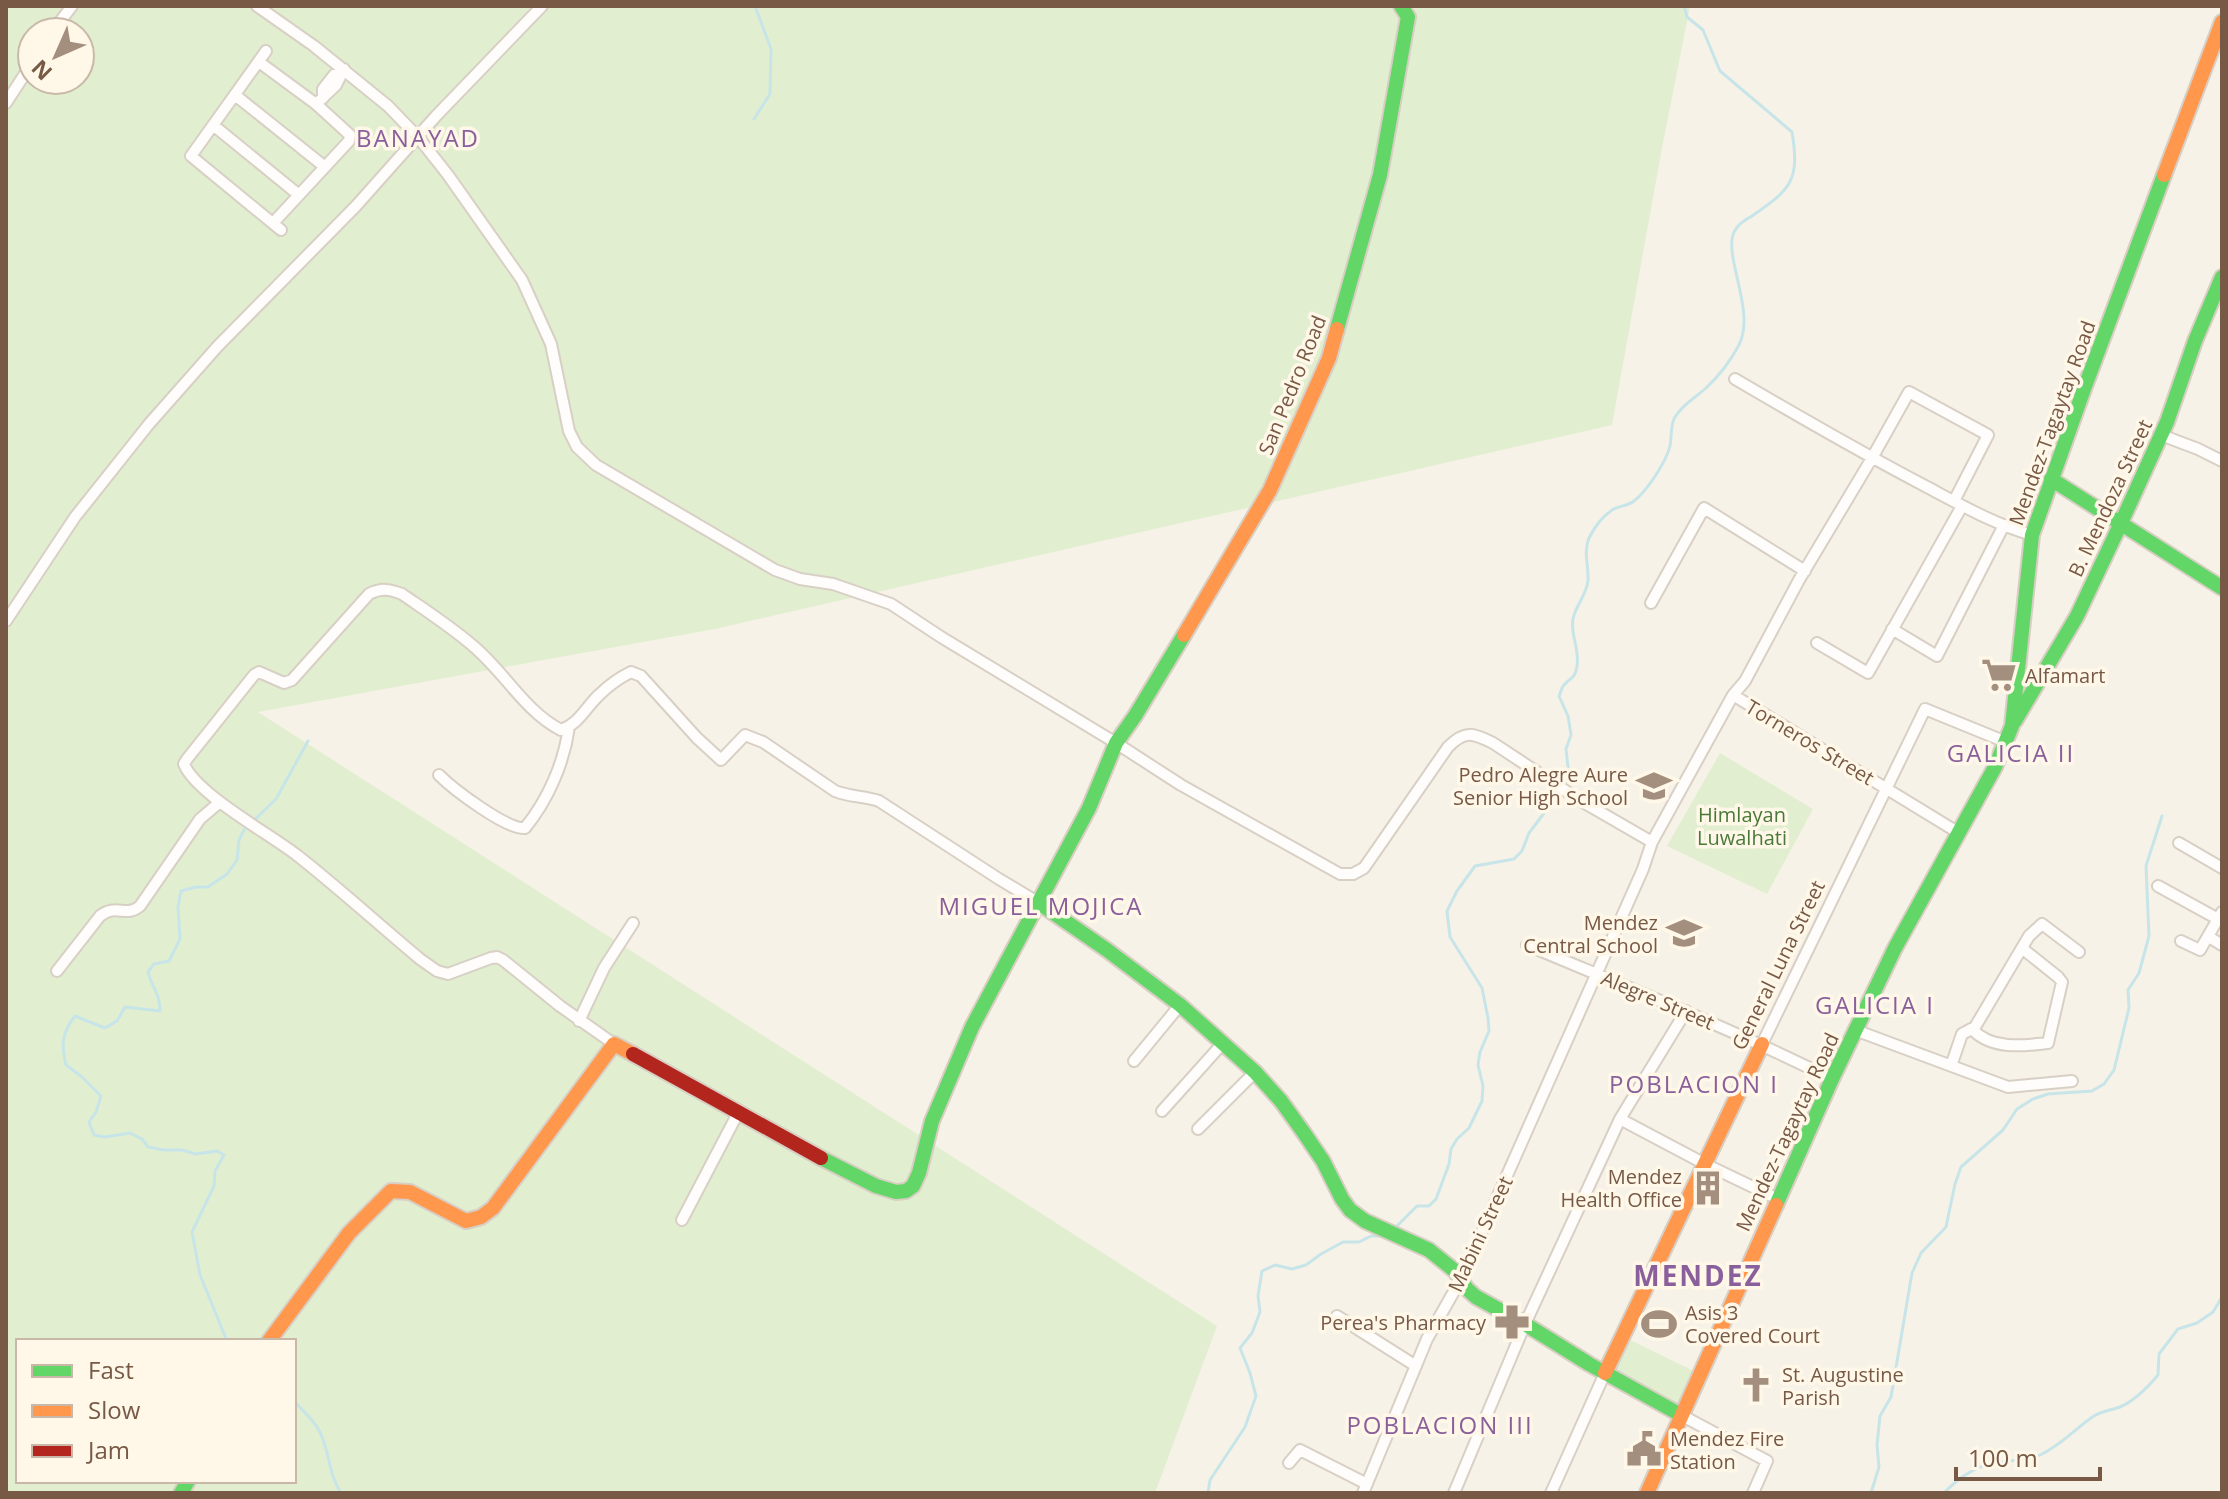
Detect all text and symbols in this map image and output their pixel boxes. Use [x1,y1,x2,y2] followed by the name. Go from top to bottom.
[16,16,96,96] north arrow
[24,54,58,88] text: N
[356,121,480,154] district label: BANAYAD
[1252,311,1332,459] street label: San Pedro Road
[2002,317,2102,529] street label: Mendez-Tagaytay Road
[2062,415,2158,581] street label: B. Mendoza Street
[1980,656,2018,694] supermarket icon: Alfamart
[2025,662,2105,689] place label: Alfamart
[1741,693,1879,791] street label: Torneros Street
[1947,736,2075,769] district label: GALICIA II
[1453,761,1628,811] place label: Pedro Alegre Aure Senior High School
[1635,767,1673,805] school or university icon: Pedro Alegre Aure Senior High School
[1697,801,1787,851] park label: Himlayan Luwalhati
[1725,876,1831,1054] street label: General Luna Street
[938,889,1144,922] district label: MIGUEL MOJICA
[1523,909,1658,959] place label: Mendez Central School
[1665,914,1703,952] school or university icon: Mendez Central School
[1597,964,1719,1036] street label: Alegre Street
[1815,988,1935,1021] district label: GALICIA I
[1729,1028,1845,1236] street label: Mendez-Tagaytay Road
[1609,1067,1779,1100] district label: POBLACION I
[1560,1163,1682,1213] place label: Mendez Health Office
[1689,1169,1727,1207] building icon: Mendez Health Office
[1441,1172,1519,1296] street label: Mabini Street
[1633,1256,1763,1294] district label: MENDEZ
[1685,1299,1820,1349] place label: Asis 3 Covered Court
[1493,1303,1531,1341] pharmacy icon: Perea's Pharmacy
[1640,1305,1678,1343] sports icon: Asis 3 Covered Court
[1320,1309,1487,1336] place label: Perea's Pharmacy
[16,1339,296,1483] legend
[88,1353,134,1386] text: Fast
[1782,1361,1904,1411] place label: St. Augustine Parish
[1737,1366,1775,1404] church icon: St. Augustine Parish
[88,1393,141,1426] text: Slow
[1346,1408,1534,1441] district label: POBLACION III
[1670,1425,1784,1475] place label: Mendez Fire Station
[1625,1430,1663,1468] public building icon: Mendez Fire Station
[1956,1431,2100,1481] scale bar
[86,1433,130,1466] text: Jam
[1968,1441,2038,1474] text: 100 m

